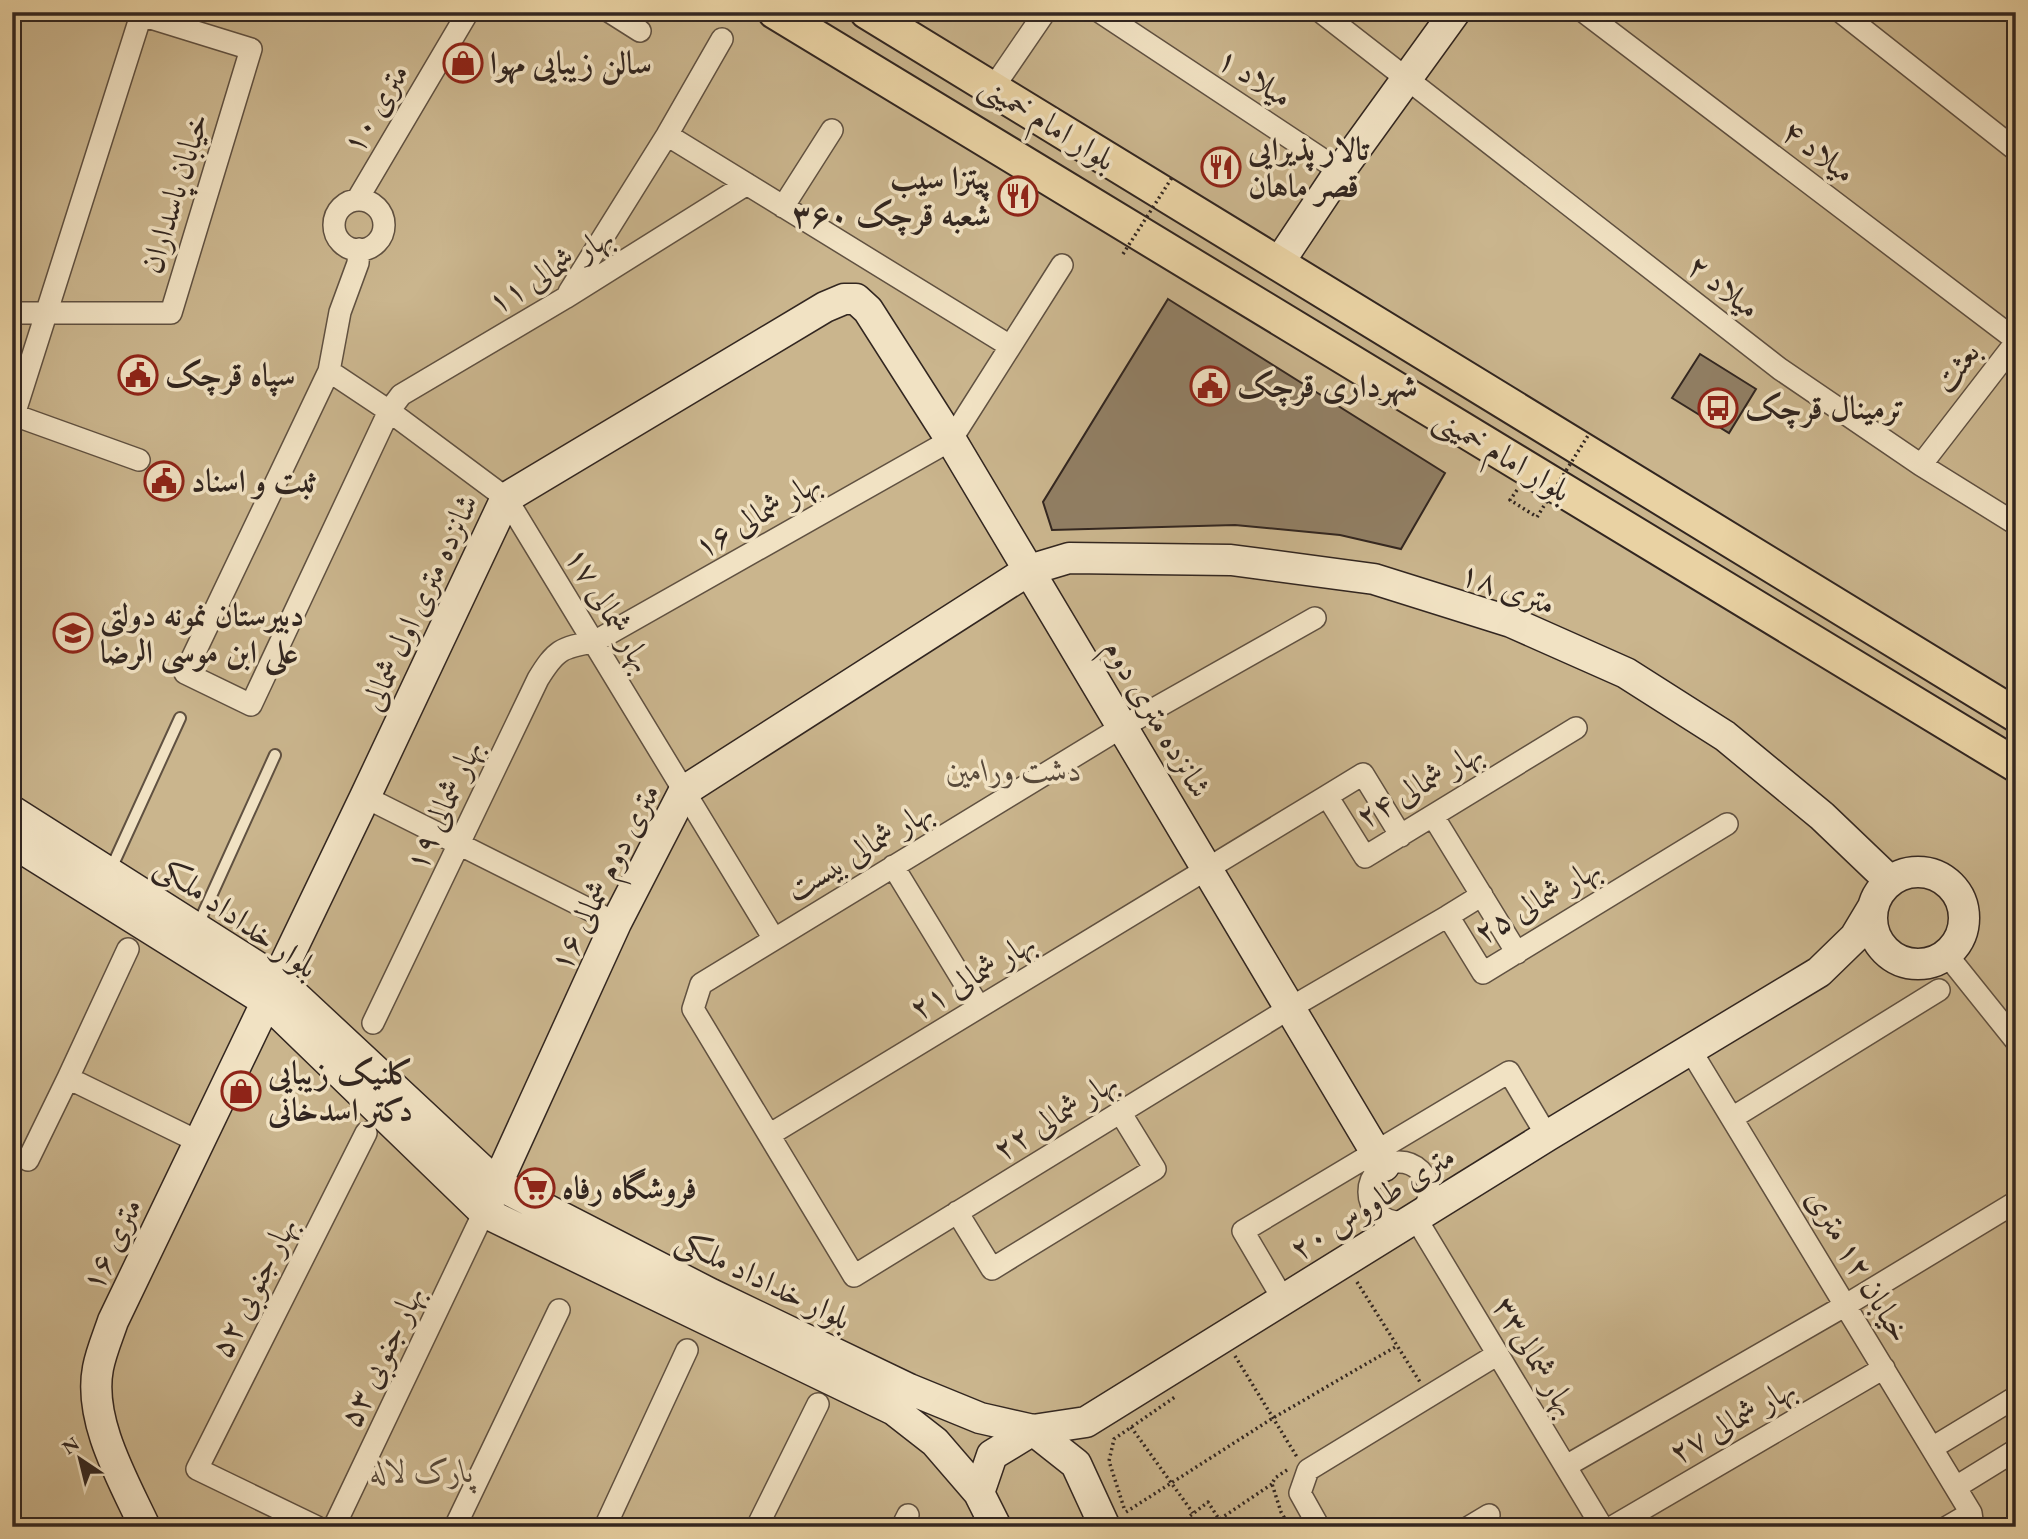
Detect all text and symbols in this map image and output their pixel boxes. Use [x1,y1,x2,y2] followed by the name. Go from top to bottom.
[1209,37,1301,117] street label: میلاد ۱
[442,42,484,84] shop icon: سالن زیبایی مهوا
[490,42,652,85] place label: سالن زیبایی مهوا
[332,55,418,161] street label: ۱۰ متری
[968,64,1124,186] street label: بلوار امام خمینی
[130,108,220,279] street label: خیابان پاسداران
[1774,110,1864,192] street label: میلاد ۴
[1247,128,1370,207] place label: تالار پذیرایی قصر ماهان
[1200,146,1242,188] restaurant icon: تالار پذیرایی قصر ماهان
[792,157,991,236] place label: پیتزا سیب ۳۶۰ شعبه قرچک
[997,175,1039,217] restaurant icon: پیتزا سیب ۳۶۰ شعبه قرچک
[479,215,621,323] street label: بهار شمالی ۱۱
[1679,244,1769,328] street label: میلاد ۲
[1923,333,1989,401] street label: بعثت
[117,354,159,396] public building icon: سپاه قرچک
[165,354,295,397] place label: سپاه قرچک
[1189,365,1231,407] public building icon: شهرداری قرچک
[1237,365,1417,407] place label: شهرداری قرچک
[1697,387,1739,429] bus stop icon: ترمینال قرچک
[1745,387,1905,429] place label: ترمینال قرچک
[1423,397,1579,517] street label: بلوار امام خمینی
[143,460,185,502] public building icon: ثبت و اسناد
[191,460,318,502] place label: ثبت و اسناد
[686,461,828,567] street label: بهار شمالی ۱۶
[350,487,488,717] street label: شانزده متری اول شمالی
[556,538,664,680] street label: بهار شمالی ۱۷
[1455,551,1561,625] street label: ۱۸ متری
[100,594,304,677] place label: دبیرستان نمونه دولتی علی ابن موسی الرضا
[52,612,94,654] school or university icon: دبیرستان نمونه دولتی علی ابن موسی الرضا
[1088,631,1222,809] street label: شانزده متری دوم
[1348,731,1490,837] street label: بهار شمالی ۲۴
[394,733,492,877] street label: بهار شمالی ۱۹
[946,749,1082,791] park label: دشت ورامین
[539,776,676,981] street label: ۱۶ متری دوم شمالی
[778,790,940,910] street label: بهار شمالی بیست
[147,844,327,988] street label: بلوار خداداد ملکی
[1466,847,1608,953] street label: بهار شمالی ۲۵
[901,921,1043,1029] street label: بهار شمالی ۲۱
[267,1052,413,1131] place label: کلنیک زیبایی دکتر اسدخانی
[985,1060,1125,1170] street label: بهار شمالی ۲۲
[220,1070,262,1112] shop icon: کلنیک زیبایی دکتر اسدخانی
[1281,1135,1463,1269] street label: ۲۰ متری طاووس
[514,1167,556,1209] supermarket icon: فروشگاه رفاه
[562,1167,697,1209] place label: فروشگاه رفاه
[1797,1180,1921,1350] street label: خیابان ۱۲ متری
[71,1191,151,1297] street label: ۱۶ متری
[199,1209,308,1366] street label: بهار جنوبی ۵۲
[670,1219,858,1339] street label: بلوار خداداد ملکی
[329,1278,435,1435] street label: بهار جنوبی ۵۳
[1484,1288,1588,1424] street label: بهار شمالی۳۳
[1661,1367,1803,1473] street label: بهار شمالی ۲۷
[46,1424,116,1494] north arrow
[57,1430,85,1460] text: N
[370,1450,477,1494] park label: پارک لاله

